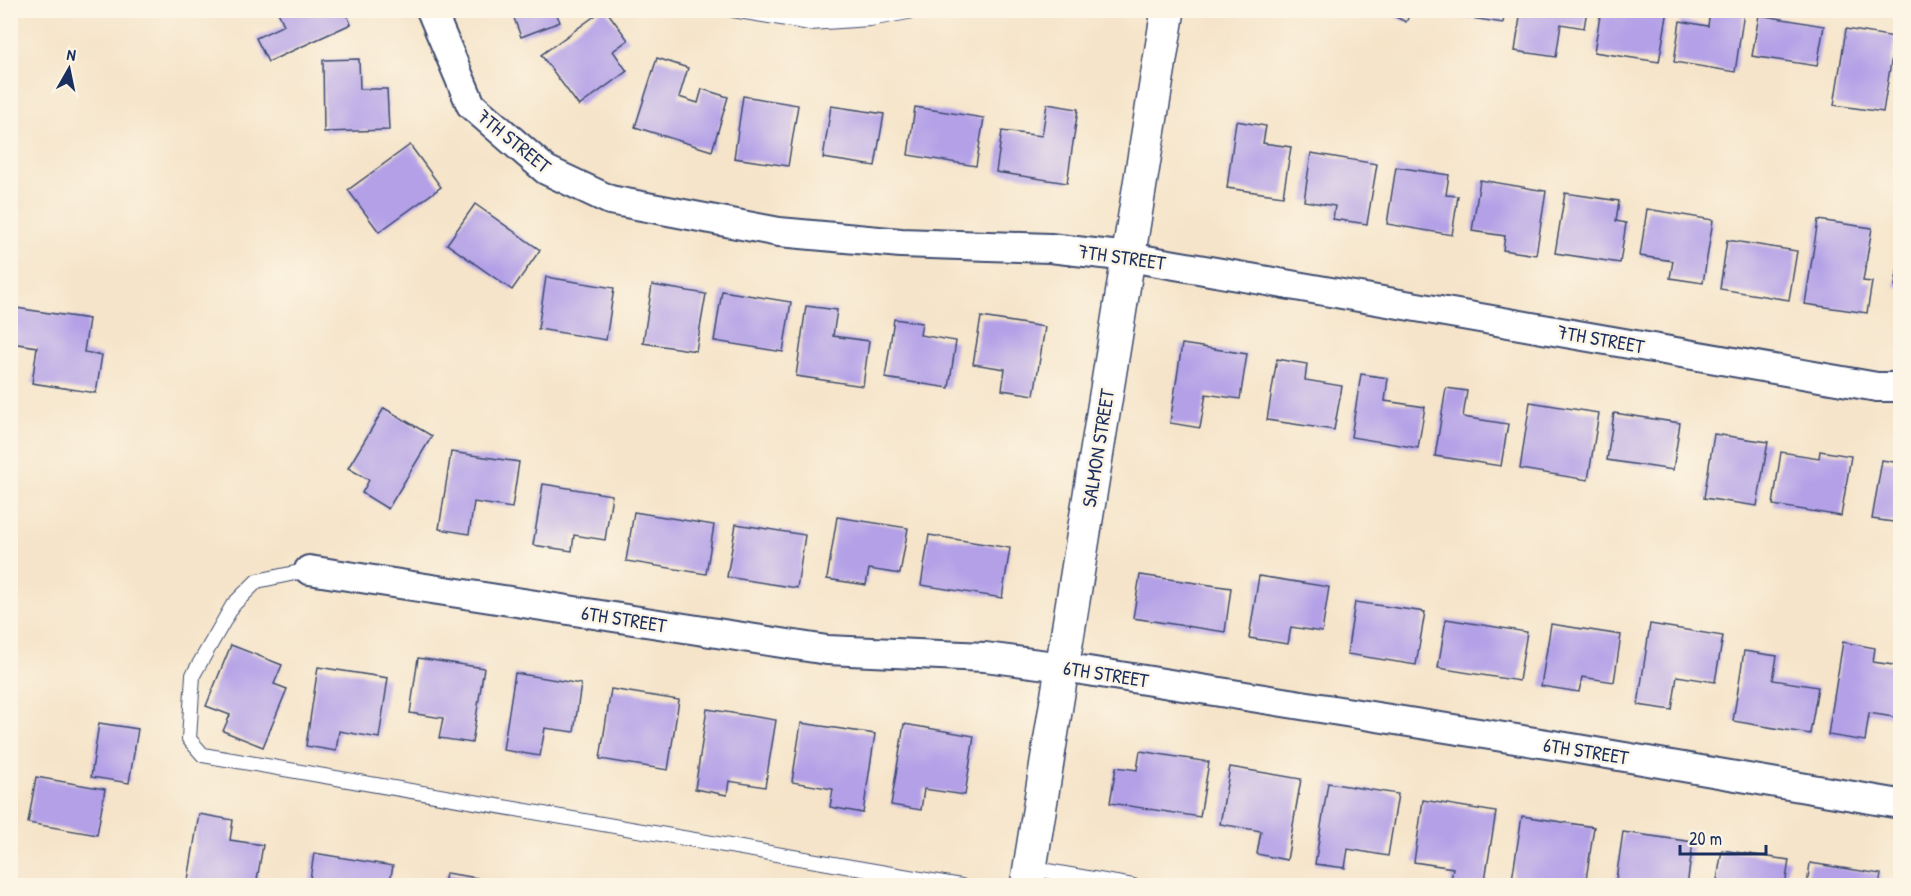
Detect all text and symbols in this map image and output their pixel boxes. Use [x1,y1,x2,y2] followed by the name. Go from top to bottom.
[39,39,99,99] north arrow
[65,43,78,66] text: N
[472,102,557,179] street label: 7TH STREET
[1077,237,1168,276] street label: 7TH STREET
[1555,318,1647,360] street label: 7TH STREET
[1075,386,1120,509] street label: SALMON STREET
[580,598,669,639] street label: 6TH STREET
[1062,653,1151,694] street label: 6TH STREET
[1542,730,1631,771] street label: 6TH STREET
[1680,818,1766,856] scale bar
[1689,826,1722,851] text: 20 m

